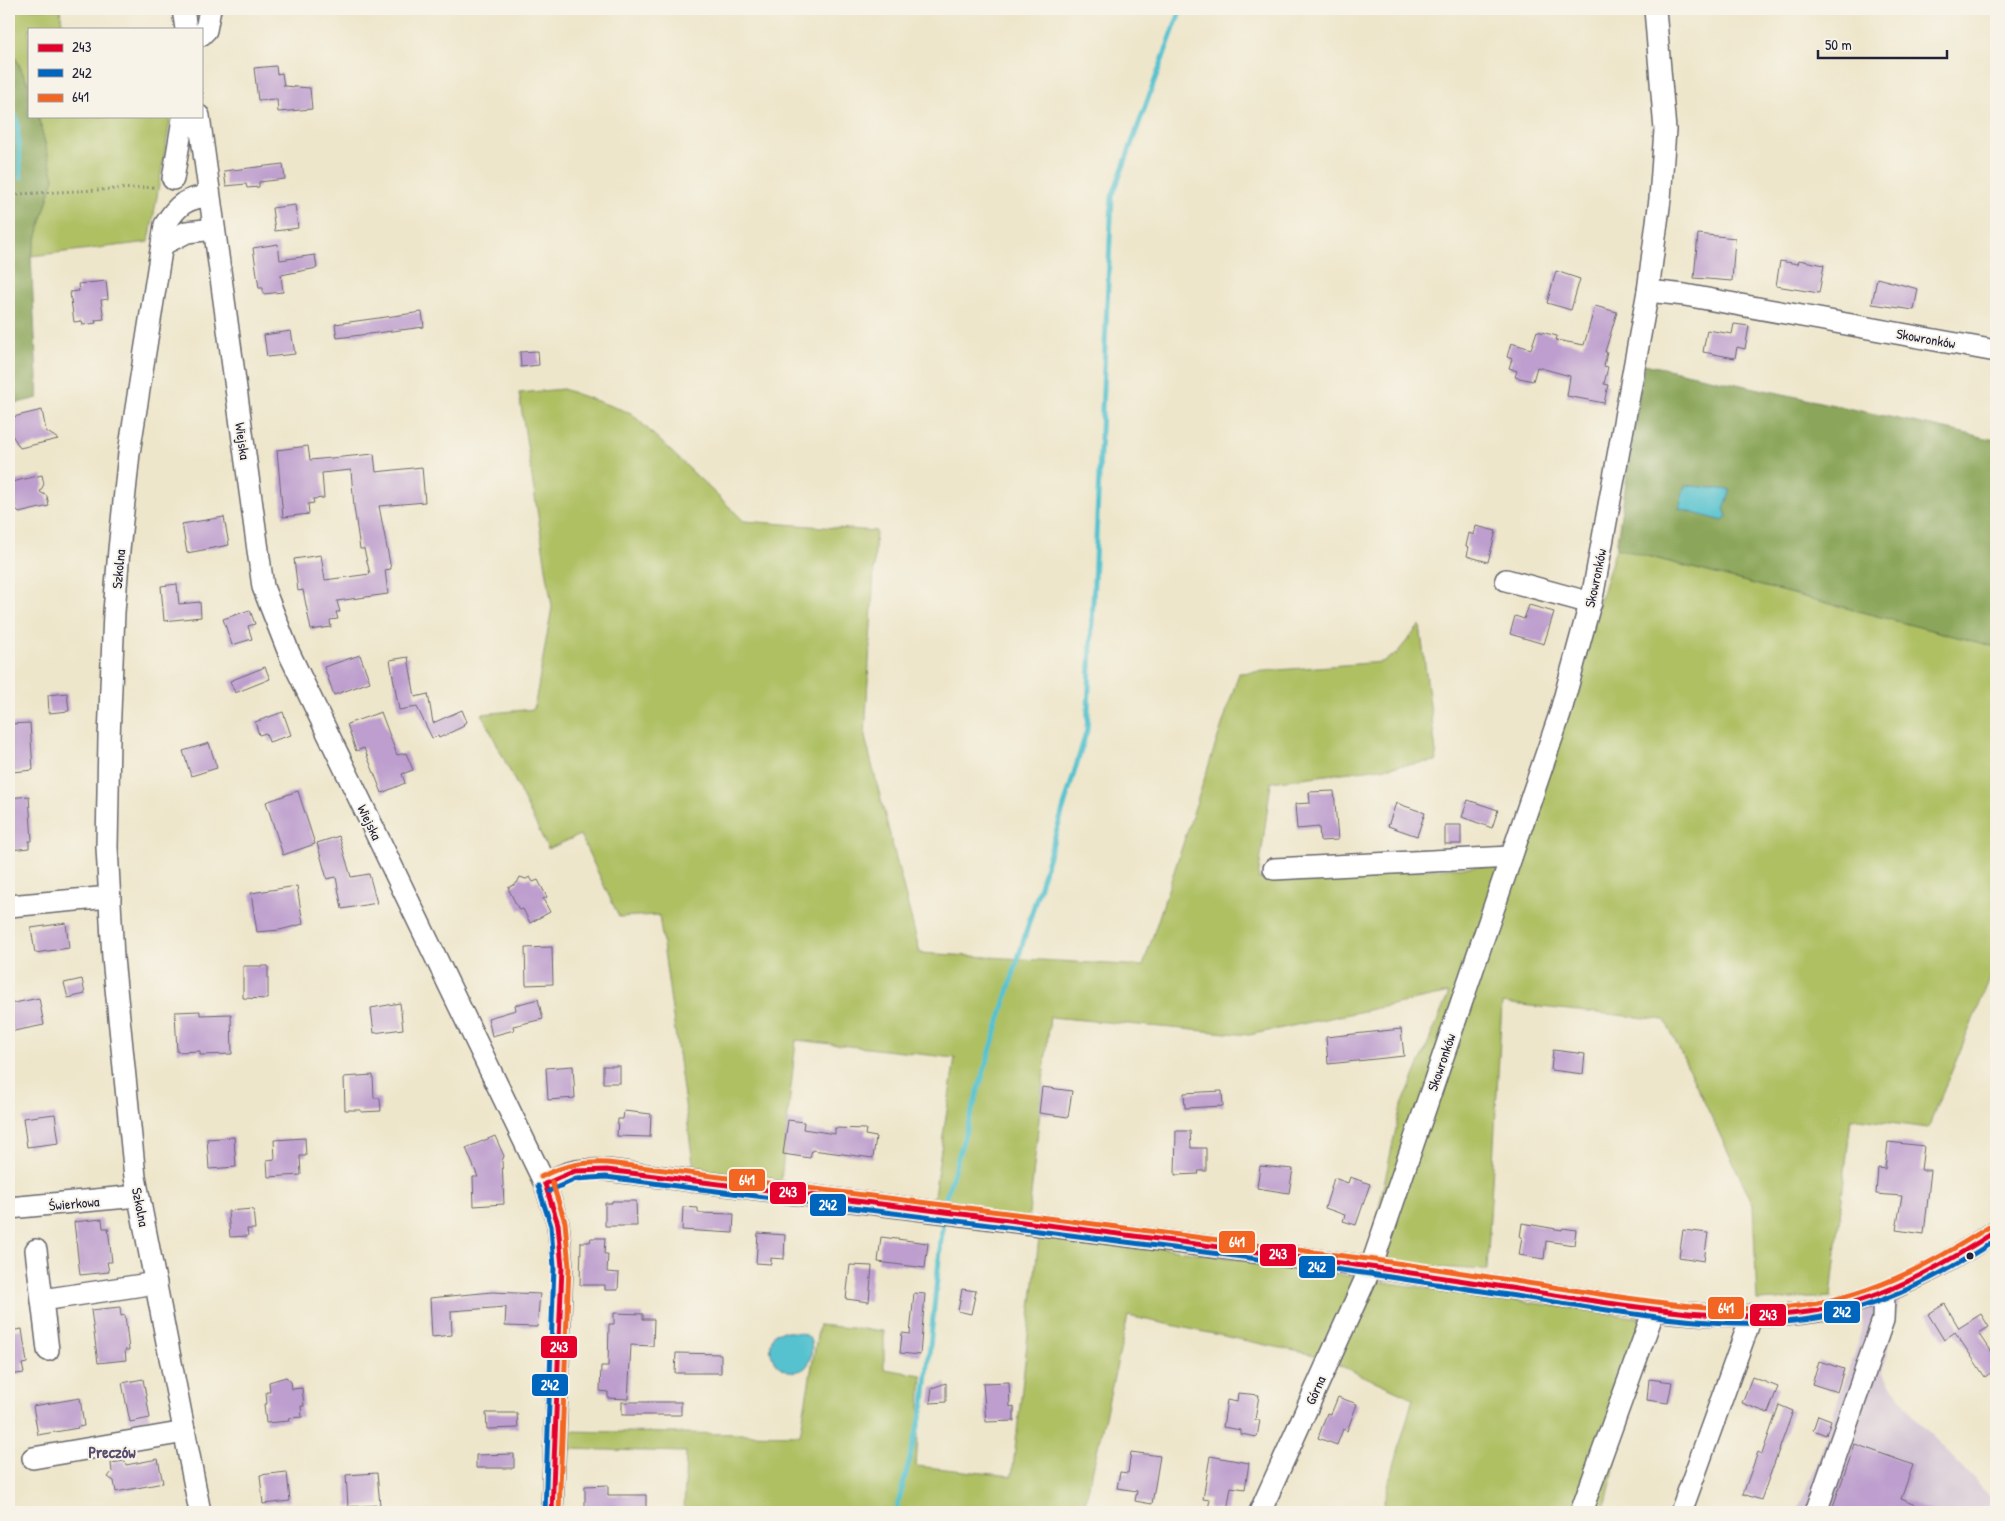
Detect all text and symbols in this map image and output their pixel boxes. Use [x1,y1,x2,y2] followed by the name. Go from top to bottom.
[28,28,202,118] legend
[1818,28,1946,60] scale bar
[1825,34,1852,55] text: 50 m
[72,36,92,57] text: 243
[72,62,92,83] text: 242
[72,86,89,107] text: 641
[1895,323,1958,353] street label: Skowronków
[230,421,255,461] street label: Wiejska
[1580,546,1611,609] street label: Skowronków
[107,548,129,589] street label: Szkolna
[352,801,387,844] street label: Wiejska
[1422,1030,1460,1093] street label: Skowronków
[728,1168,766,1192] line badge: 641
[739,1170,755,1189] text: 641
[769,1181,807,1205] line badge: 243
[779,1182,798,1201] text: 243
[128,1186,154,1229] street label: Szkolna
[48,1191,100,1215] street label: Świerkowa
[809,1193,847,1217] line badge: 242
[819,1195,838,1214] text: 242
[1218,1230,1256,1254] line badge: 641
[1229,1232,1245,1251] text: 641
[1259,1243,1297,1267] line badge: 243
[1269,1244,1288,1263] text: 243
[1965,1251,1975,1261] unlabelled marker
[1298,1255,1336,1279] line badge: 242
[1308,1257,1327,1276] text: 242
[1707,1296,1745,1320] line badge: 641
[1718,1298,1734,1317] text: 641
[1823,1300,1861,1324] line badge: 242
[1833,1302,1852,1321] text: 242
[1749,1303,1787,1327] line badge: 243
[1759,1305,1778,1324] text: 243
[540,1335,578,1359] line badge: 243
[550,1337,569,1356] text: 243
[1300,1372,1330,1407] street label: Górna
[531,1373,569,1397] line badge: 242
[541,1375,560,1394] text: 242
[88,1441,136,1463] district label: Preczów

